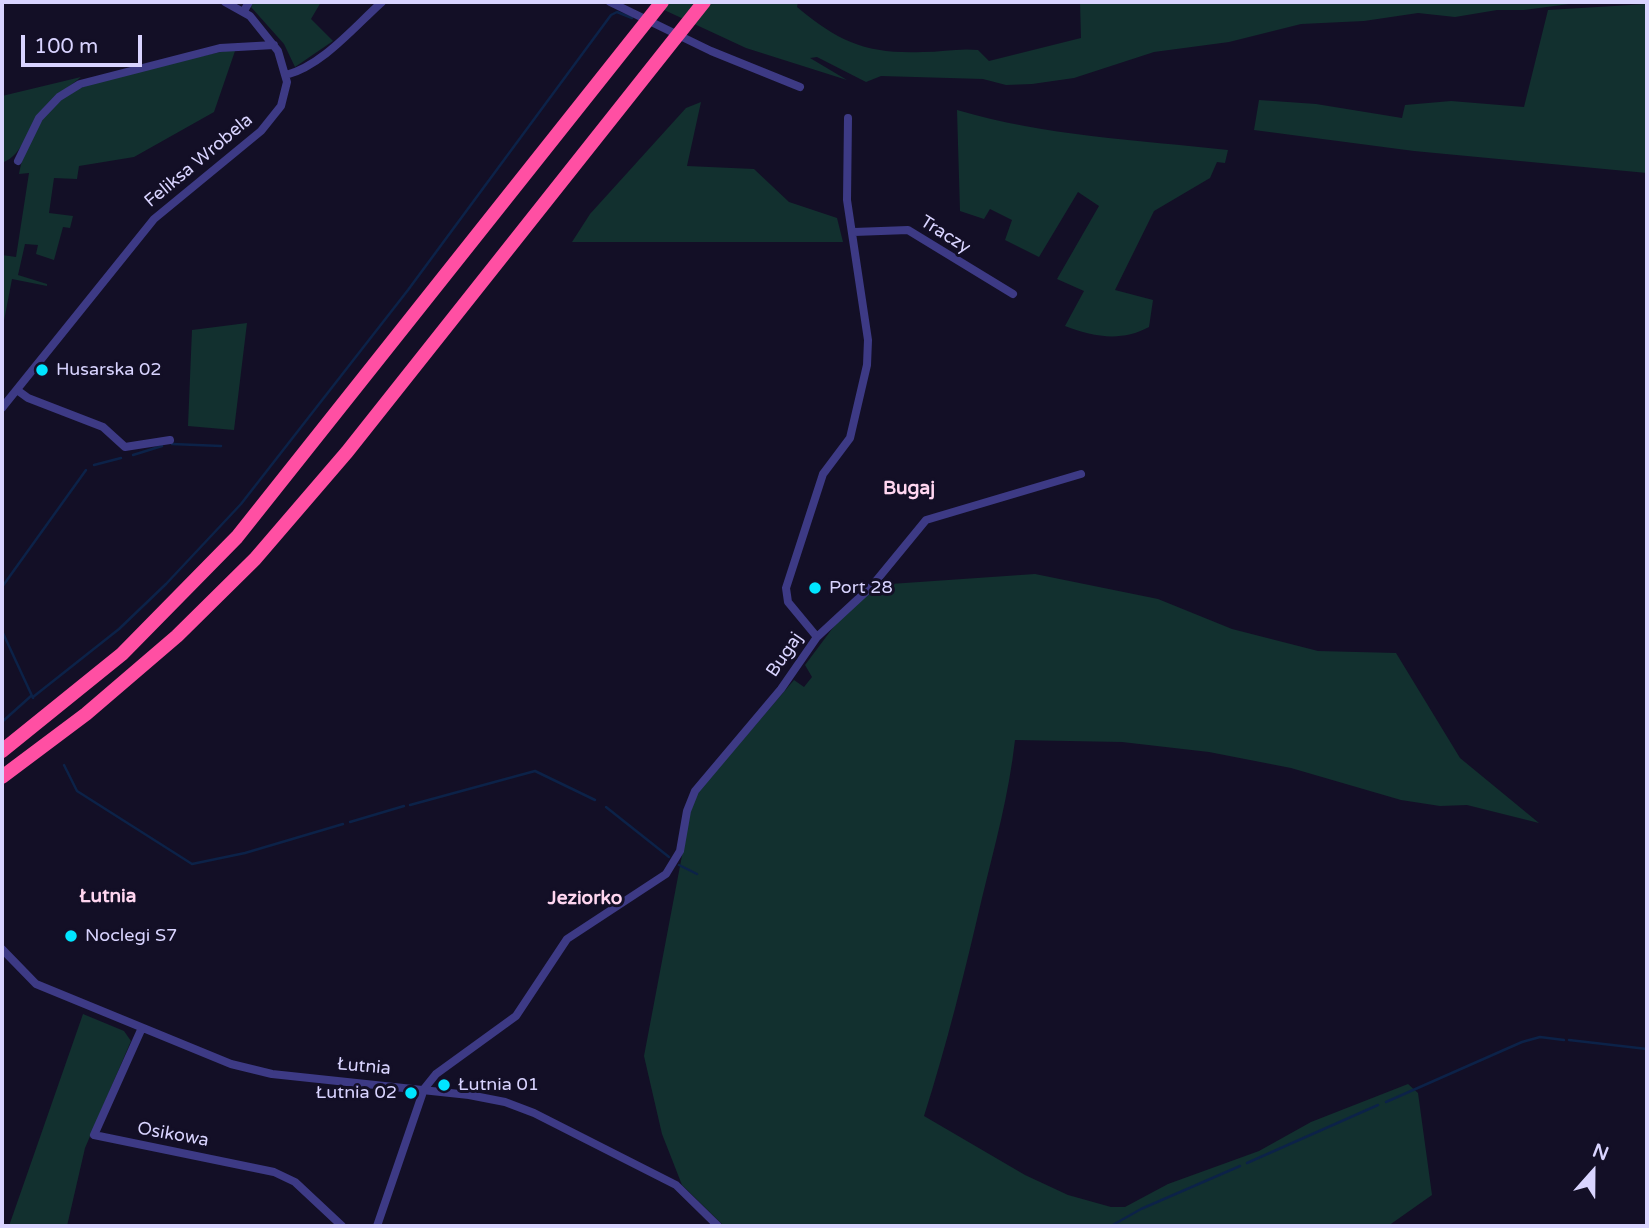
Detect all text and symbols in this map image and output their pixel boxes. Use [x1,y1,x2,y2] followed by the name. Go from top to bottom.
[24,21,145,65] scale bar
[34,34,98,59] text: 100 m
[141,110,257,212] street label: Feliksa Wrobela
[916,211,974,259] street label: Traczy
[56,359,162,381] place label: Husarska 02
[34,362,50,378] marker: Husarska 02
[883,478,935,500] district label: Bugaj
[829,577,893,599] place label: Port 28
[807,580,823,596] marker: Port 28
[762,629,808,681] street label: Bugaj
[80,886,136,908] district label: Łutnia
[548,888,622,910] district label: Jeziorko
[85,925,177,947] place label: Noclegi S7
[63,928,79,944] marker: Noclegi S7
[336,1054,392,1080] street label: Łutnia
[458,1074,539,1096] place label: Łutnia 01
[436,1077,452,1093] marker: Łutnia 01
[316,1082,397,1104] place label: Łutnia 02
[403,1085,419,1101] marker: Łutnia 02
[135,1118,211,1152] street label: Osikowa
[1558,1137,1628,1207] north arrow
[1589,1139,1612,1165] text: N

